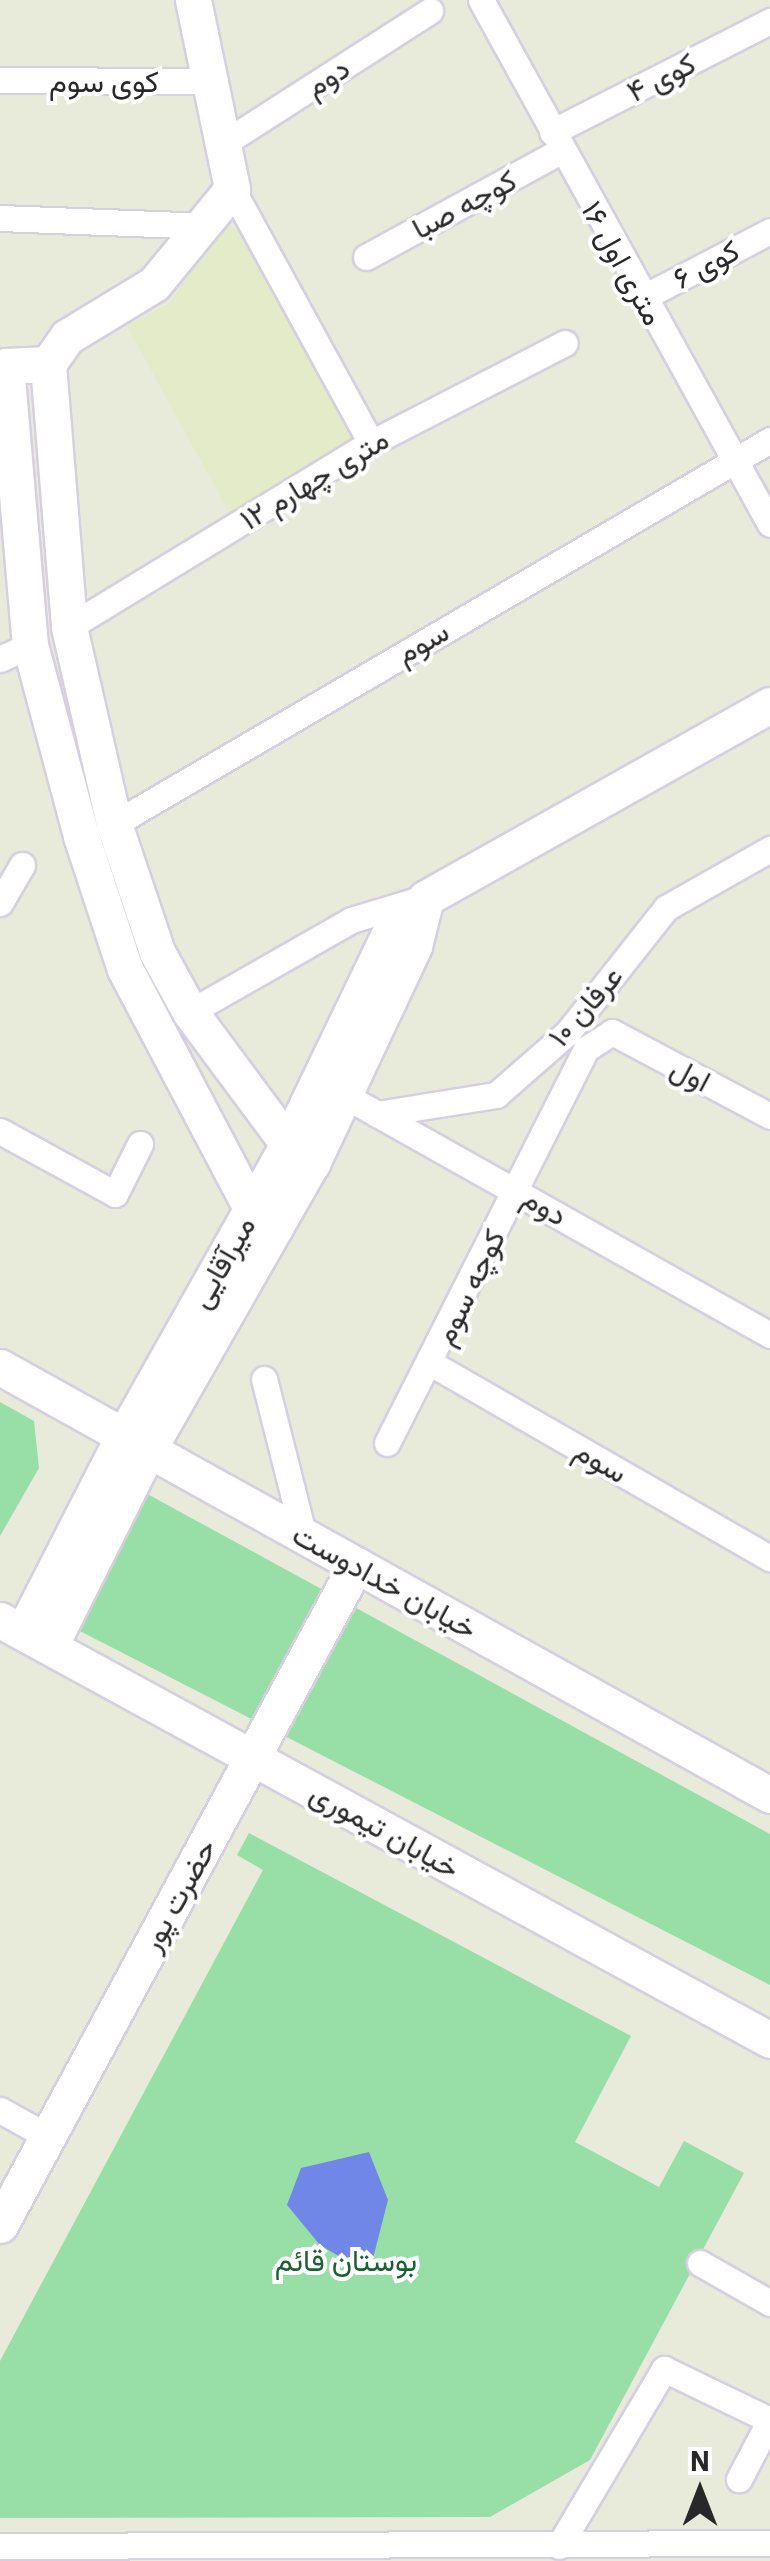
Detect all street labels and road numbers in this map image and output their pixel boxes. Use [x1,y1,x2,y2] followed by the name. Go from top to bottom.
[621,45,701,109] street label: کوی ۴
[298,50,356,104] street label: دوم
[49,63,159,99] street label: کوی سوم
[406,162,522,246] street label: کوچه صبا
[574,195,672,331] street label: ۱۶ متری اول
[667,232,745,296] street label: کوی ۶
[233,421,395,537] street label: ۱۲ متری چهارم
[389,613,455,671] street label: سوم
[540,958,630,1054] street label: عرفان ۱۰
[665,1049,717,1099] street label: اول
[516,1179,574,1233] street label: دوم
[181,1210,263,1314] street label: میرآقایی
[426,1223,512,1351] street label: کوچه سوم
[568,1432,634,1490] street label: سوم
[287,1516,483,1646] street label: خیابان خدادوست
[304,1774,466,1886] street label: خیابان تیموری
[132,1832,224,1958] street label: حضرت پور

